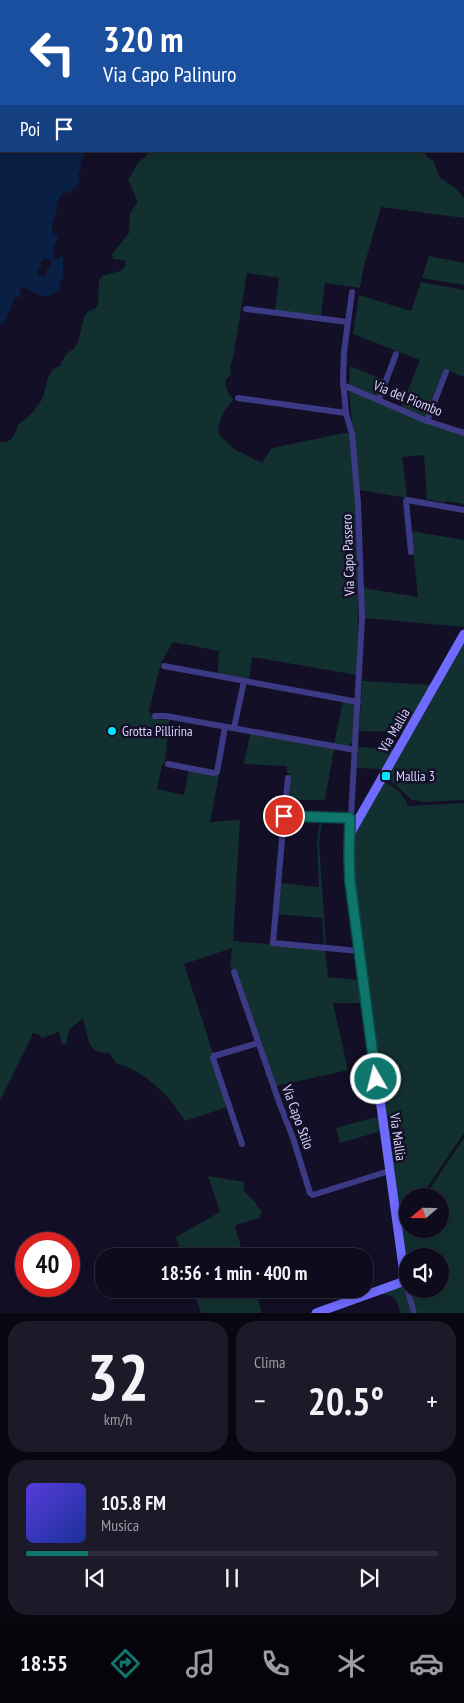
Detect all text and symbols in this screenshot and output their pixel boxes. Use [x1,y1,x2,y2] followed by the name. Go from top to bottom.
[103,16,184,62] text: 320 m
[20,20,85,85] icon: left
[103,60,237,88] text: Via Capo Palinuro
[50,115,78,143] icon: arrive
[20,117,40,141] text: Poi
[370,376,445,420] street label: Via del Piombo
[338,514,358,597] street label: Via Capo Passero
[374,705,414,756] street label: Via Mallia
[122,722,193,740] place label: Grotta Pillirina
[106,725,118,737] marker: Grotta Pillirina
[396,767,435,785] place label: Mallia 3
[380,770,392,782] marker: Mallia 3
[263,795,305,837] pin
[270,802,298,830] icon: arrive
[349,1052,401,1104] position arrow
[278,1081,318,1152] street label: Via Capo Stilo
[386,1111,410,1162] street label: Via Mallia
[399,1188,449,1238] north arrow
[399,1188,449,1298] map controls
[15,1232,80,1297] speed limit sign: 40
[399,1248,449,1298] button: sound
[161,1261,307,1285] text: 18:56 · 1 min · 400 m
[87,1334,149,1418] text: 32
[254,1352,285,1372] text: Clima
[308,1376,384,1425] text: 20.5°
[254,1382,266,1419] text: −
[426,1382,438,1419] text: +
[104,1409,132,1429] text: km/h
[101,1491,166,1515] text: 105.8 FM
[101,1515,139,1535] text: Musica
[81,1564,109,1592] icon: previous
[218,1564,246,1592] icon: pause
[355,1564,383,1592] icon: next
[108,1646,143,1681] icon: directions
[183,1646,218,1681] icon: music
[258,1646,293,1681] icon: phone
[334,1646,369,1681] icon: climate
[409,1646,444,1681] icon: car
[20,1649,68,1677] text: 18:55

